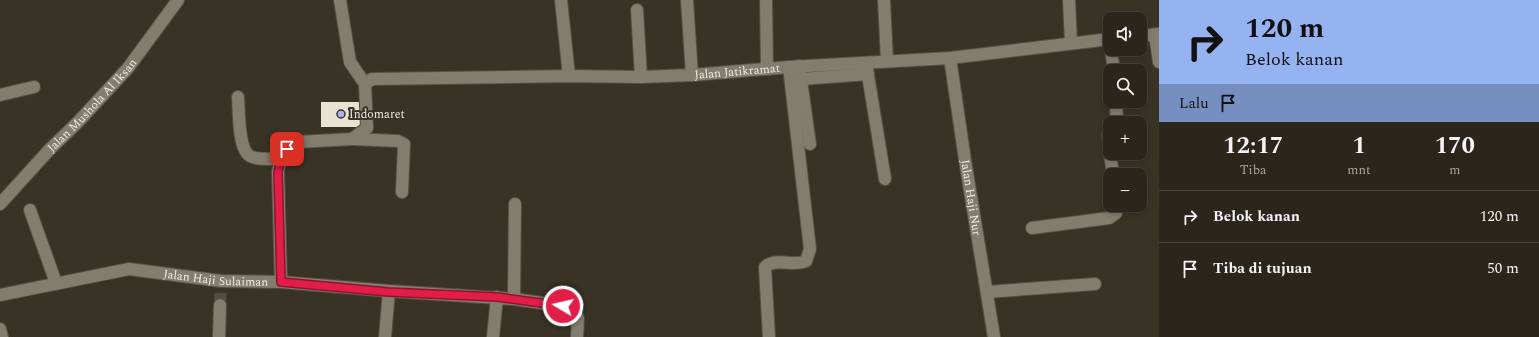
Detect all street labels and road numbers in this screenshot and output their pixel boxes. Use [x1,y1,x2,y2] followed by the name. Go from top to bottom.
[43,55,142,157] street label: Jalan Mushola Al Iksan
[694,59,781,85] street label: Jalan Jatikramat
[955,158,986,237] street label: Jalan Haji Nur
[162,265,268,292] street label: Jalan Haji Sulaiman

